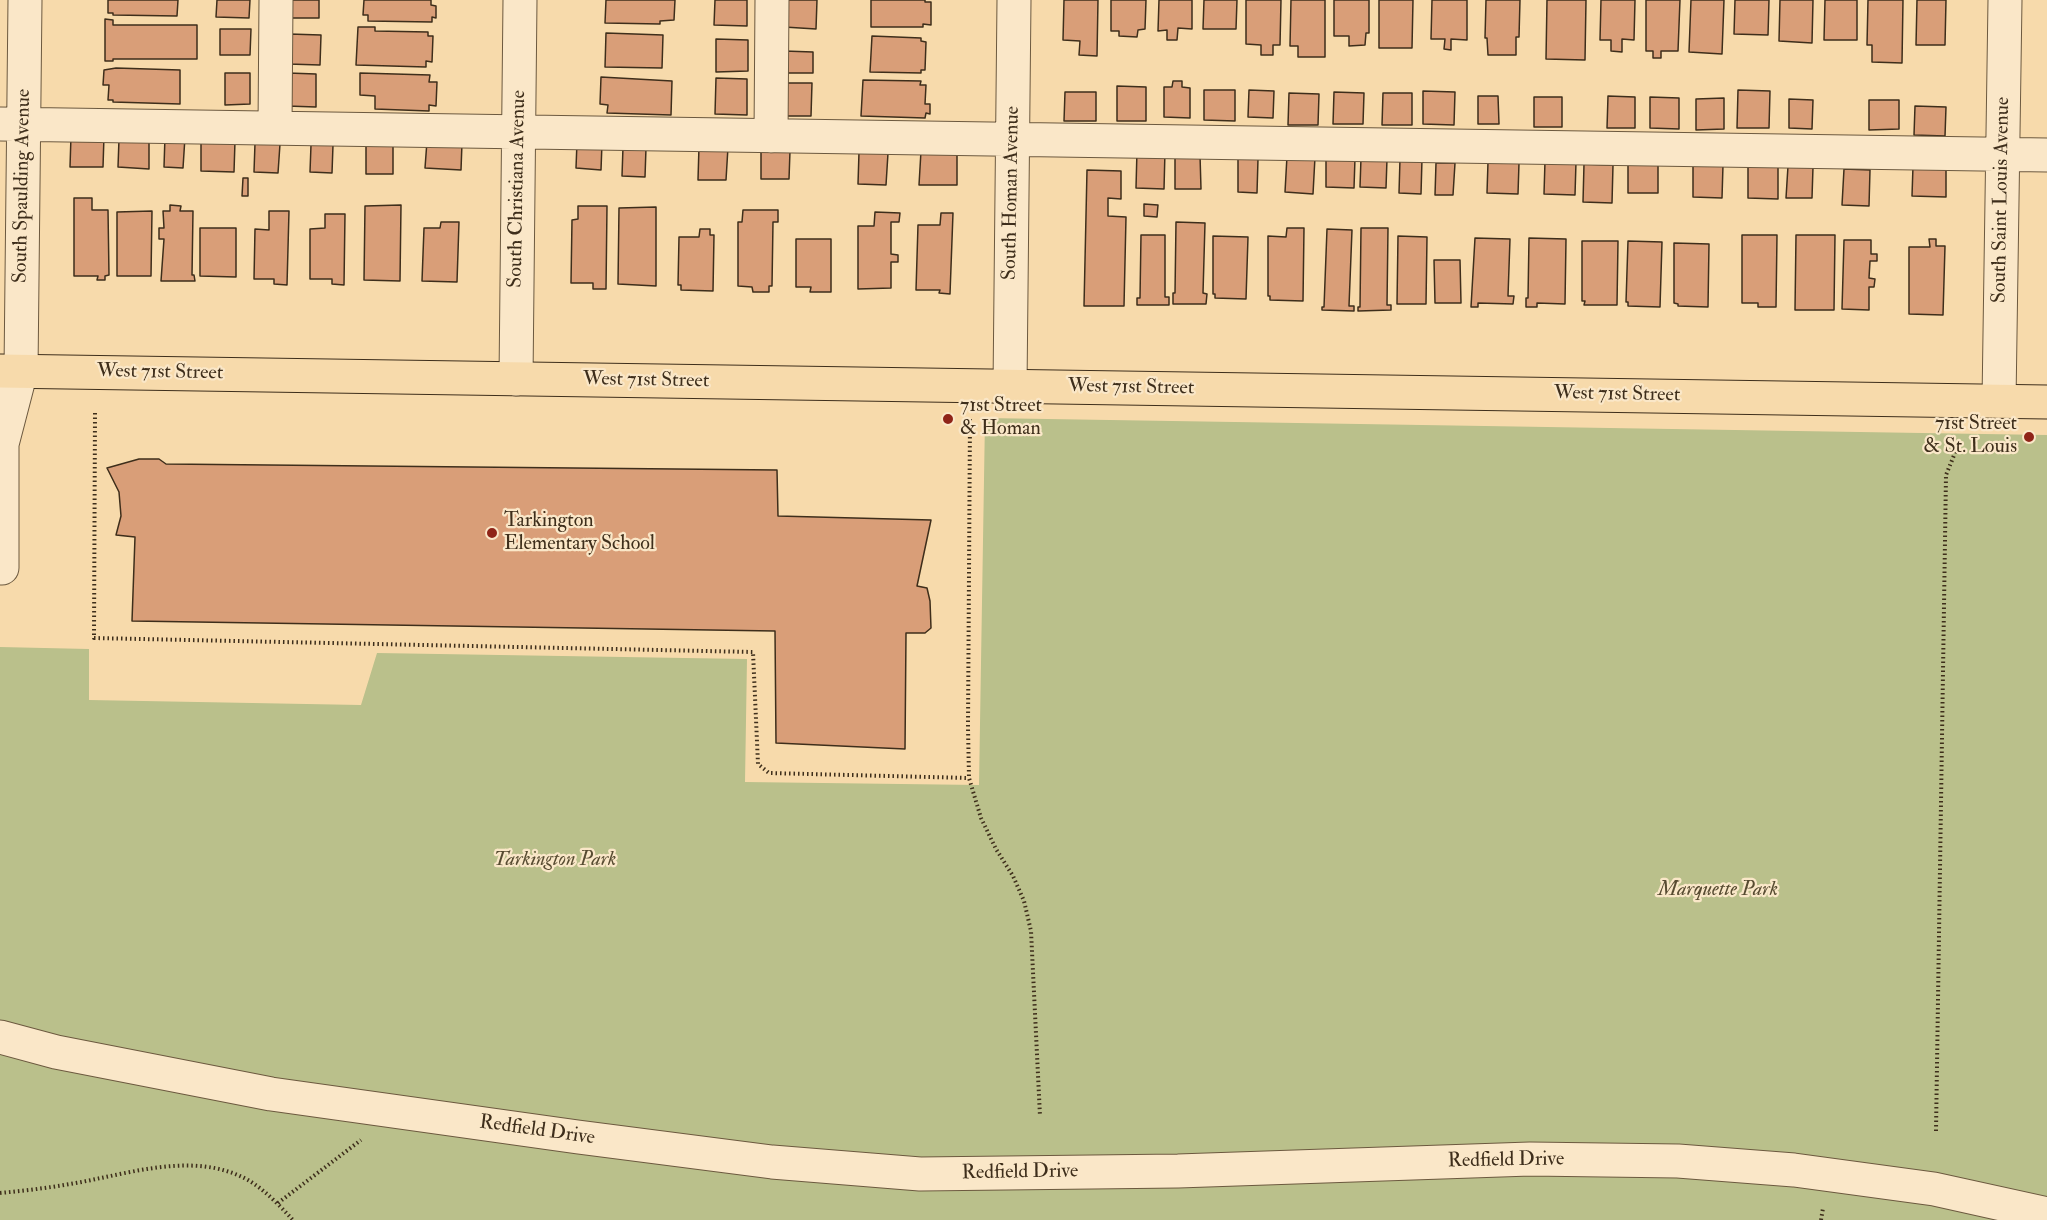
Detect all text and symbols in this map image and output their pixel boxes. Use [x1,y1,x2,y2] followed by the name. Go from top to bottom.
[9,89,37,283] street label: South Spaulding Avenue
[504,90,532,288] street label: South Christiana Avenue
[1988,96,2016,304] street label: South Saint Louis Avenue
[998,106,1026,280] street label: South Homan Avenue
[97,360,223,386] street label: West 71st Street
[583,368,709,394] street label: West 71st Street
[1068,375,1194,401] street label: West 71st Street
[1554,382,1680,408] street label: West 71st Street
[960,395,1042,442] place label: 71st Street & Homan
[941,412,955,426] marker: 71st Street & Homan
[1924,413,2017,460] place label: 71st Street & St. Louis
[2022,430,2036,444] marker: 71st Street & St. Louis
[504,510,655,557] place label: Tarkington Elementary School
[485,526,499,540] marker: Tarkington Elementary School
[494,849,616,873] park label: Tarkington Park
[1658,879,1778,903] park label: Marquette Park
[478,1111,596,1151] street label: Redfield Drive
[1447,1148,1565,1174] street label: Redfield Drive
[961,1160,1079,1186] street label: Redfield Drive

